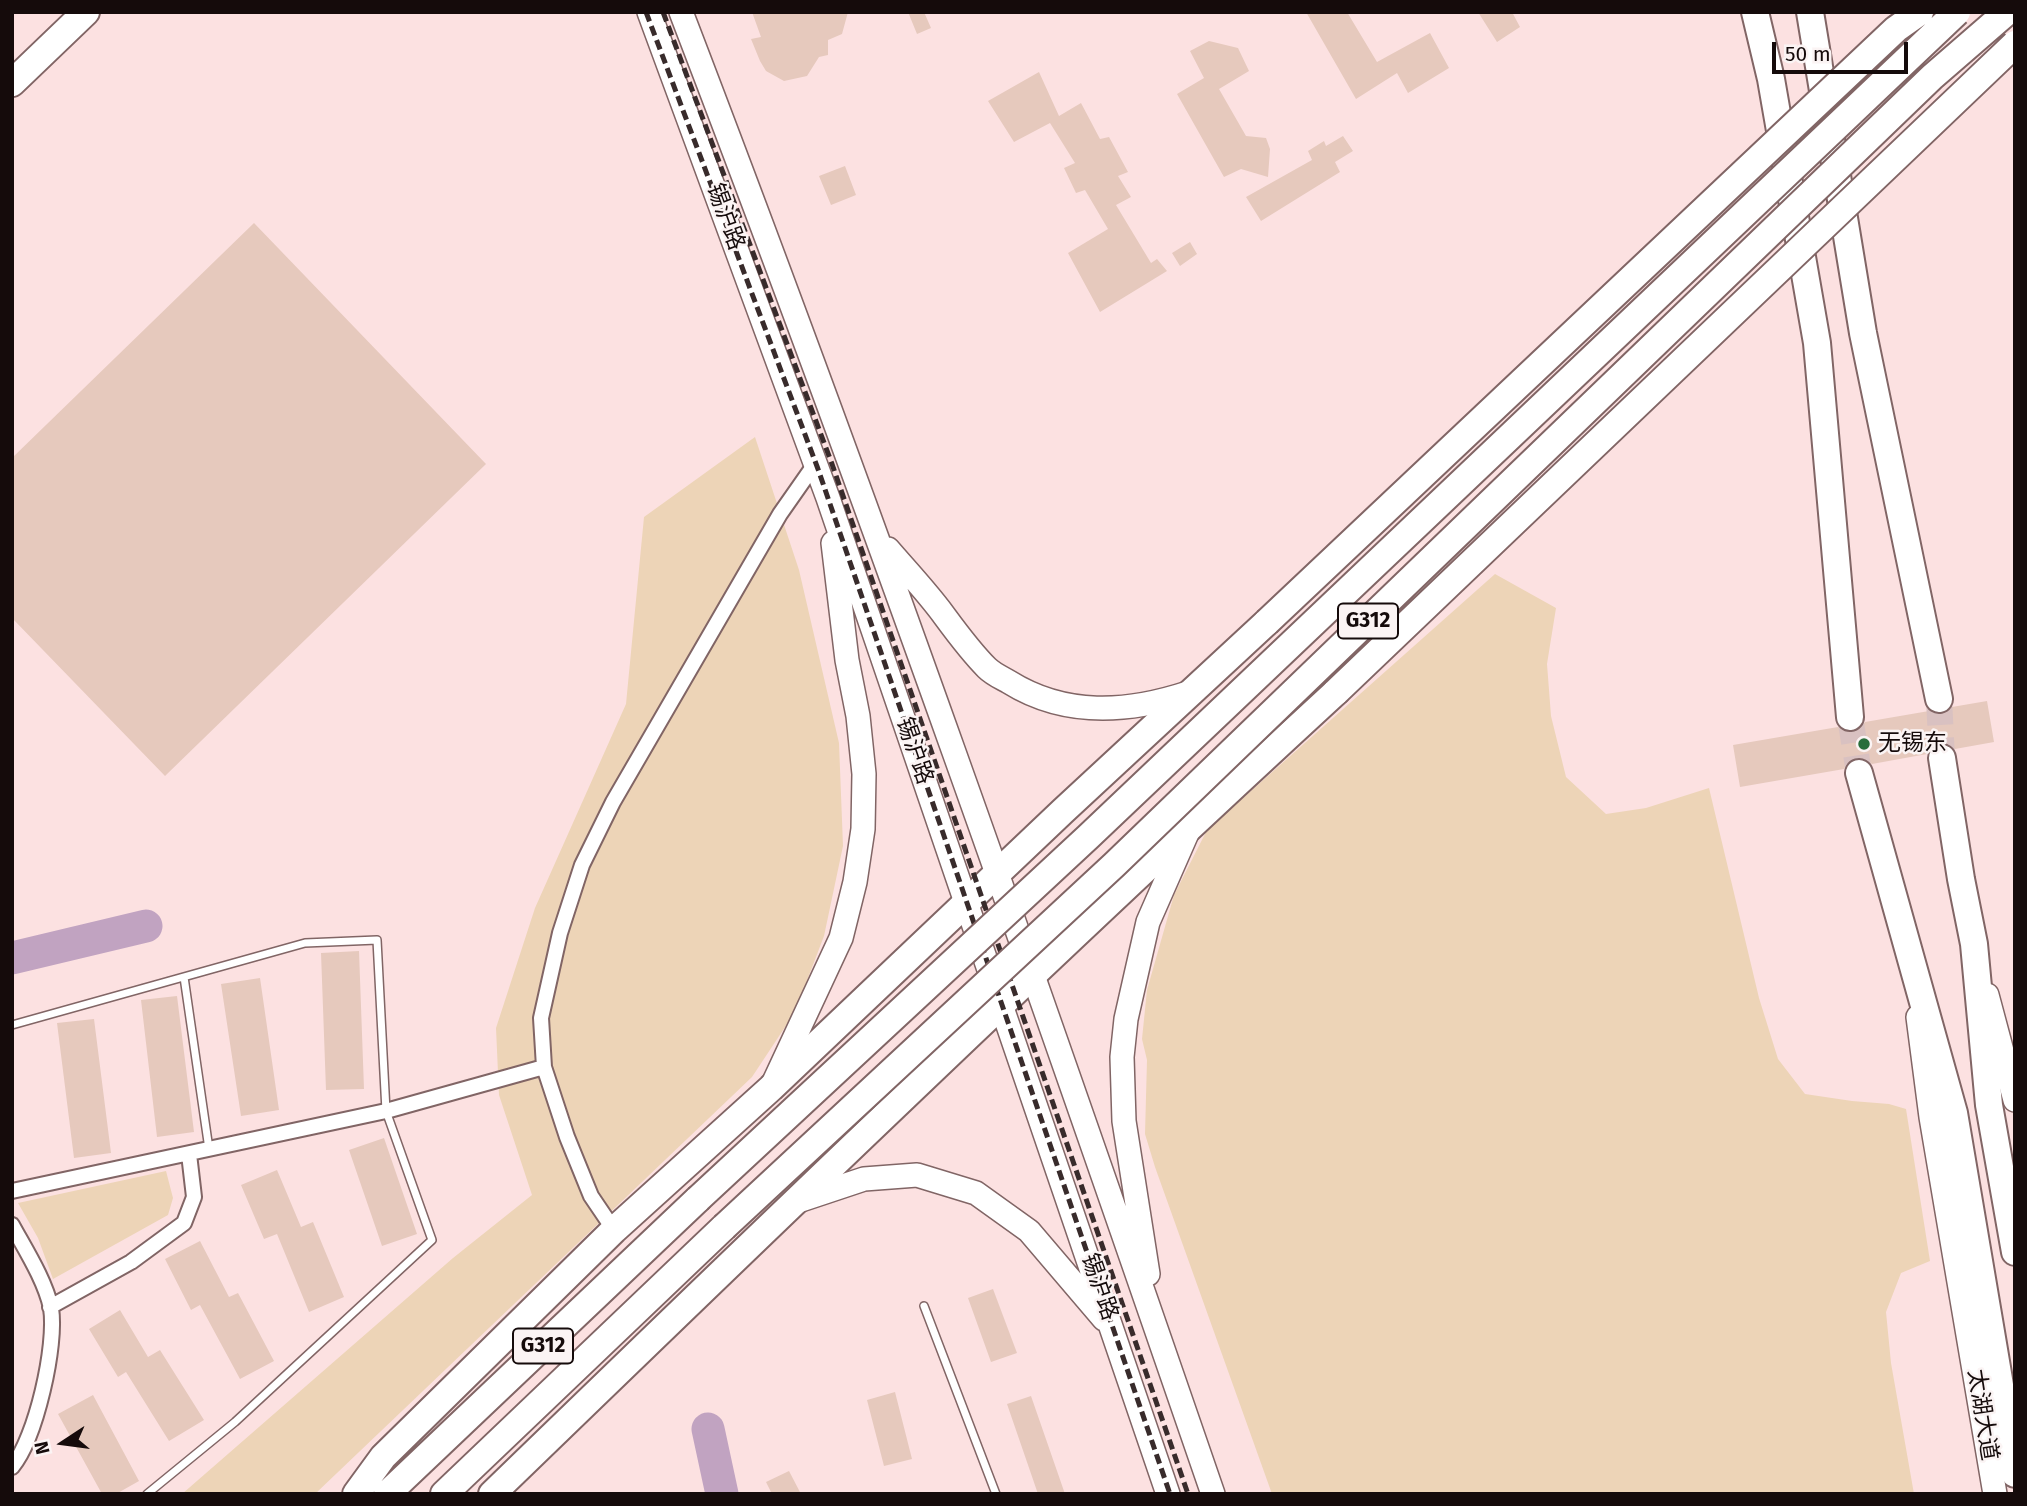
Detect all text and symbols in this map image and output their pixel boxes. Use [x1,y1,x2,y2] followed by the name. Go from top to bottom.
[1775,28,1912,72] scale bar
[1785,41,1831,67] text: 50 m
[700,180,750,254] street label: 锡沪路
[1338,604,1398,638] road number: G312
[890,714,938,788] street label: 锡沪路
[1878,730,1947,758] place label: 无锡东
[1856,736,1872,752] marker: 无锡东
[1075,1250,1123,1324] street label: 锡沪路
[513,1328,573,1364] road number: G312
[1961,1367,2003,1463] street label: 太湖大道
[28,1408,98,1478] north arrow
[29,1439,55,1457] text: N

